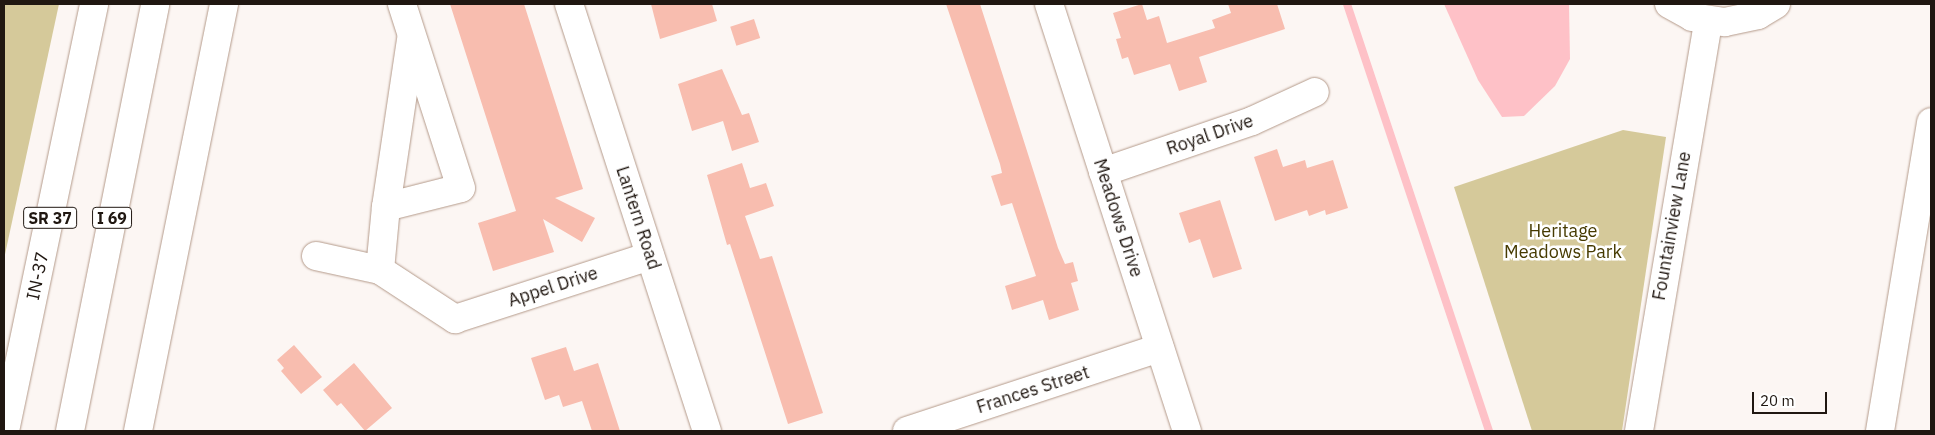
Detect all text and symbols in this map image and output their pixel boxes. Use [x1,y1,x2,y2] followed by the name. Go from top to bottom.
[1164,110,1256,160] street label: Royal Drive
[1648,150,1696,302] street label: Fountainview Lane
[1089,156,1147,280] street label: Meadows Drive
[611,164,665,272] street label: Lantern Road
[22,204,78,232] road number: SR 37
[92,204,132,232] road number: I 69
[1504,221,1622,264] park label: Heritage Meadows Park
[22,250,54,302] street label: IN-37
[505,262,601,312] street label: Appel Drive
[974,362,1092,418] street label: Frances Street
[1755,382,1830,414] scale bar
[1760,391,1795,410] text: 20 m

